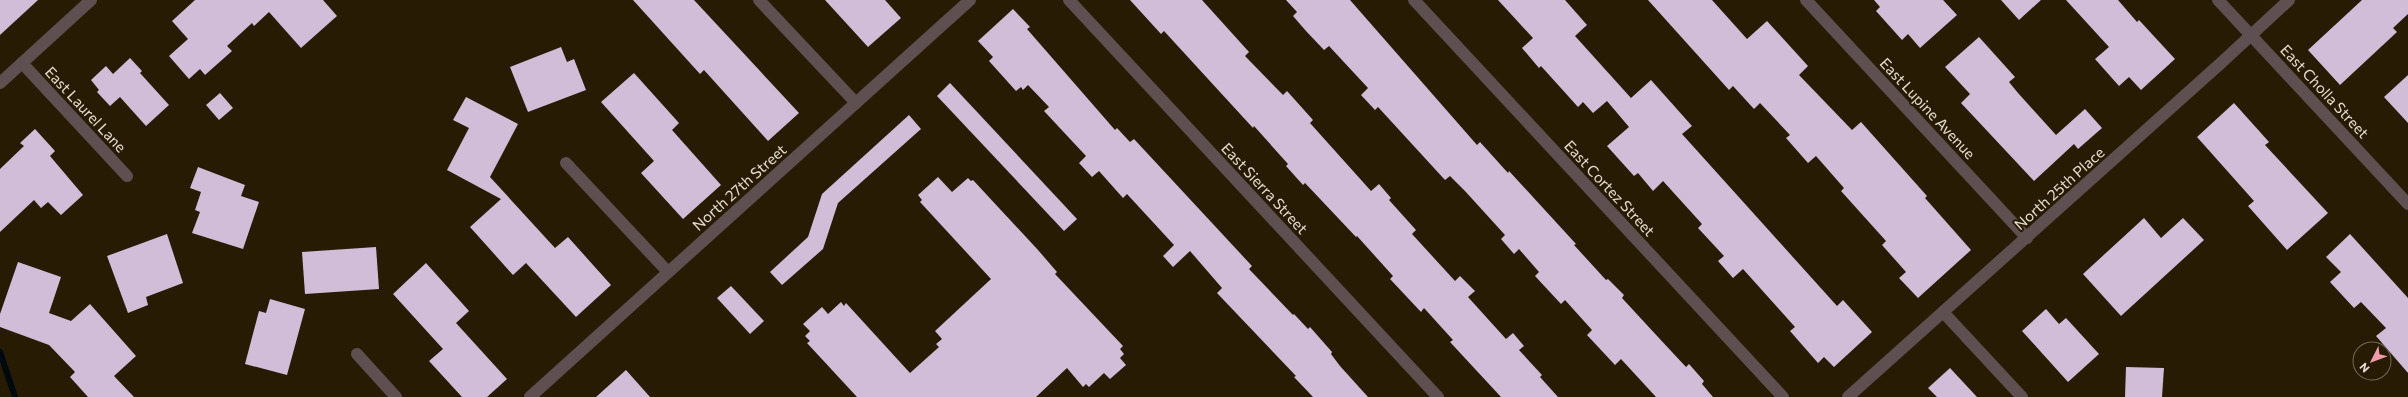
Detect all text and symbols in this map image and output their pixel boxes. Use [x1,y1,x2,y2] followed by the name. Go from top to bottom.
[2277,41,2373,141] street label: East Cholla Street
[1877,54,1980,162] street label: East Lupine Avenue
[42,62,130,156] street label: East Laurel Lane
[1561,136,1659,240] street label: East Cortez Street
[1218,139,1312,237] street label: East Sierra Street
[688,140,790,234] street label: North 27th Street
[2010,143,2108,233] street label: North 25th Place
[2352,341,2392,381] north arrow
[2357,361,2372,375] text: N

